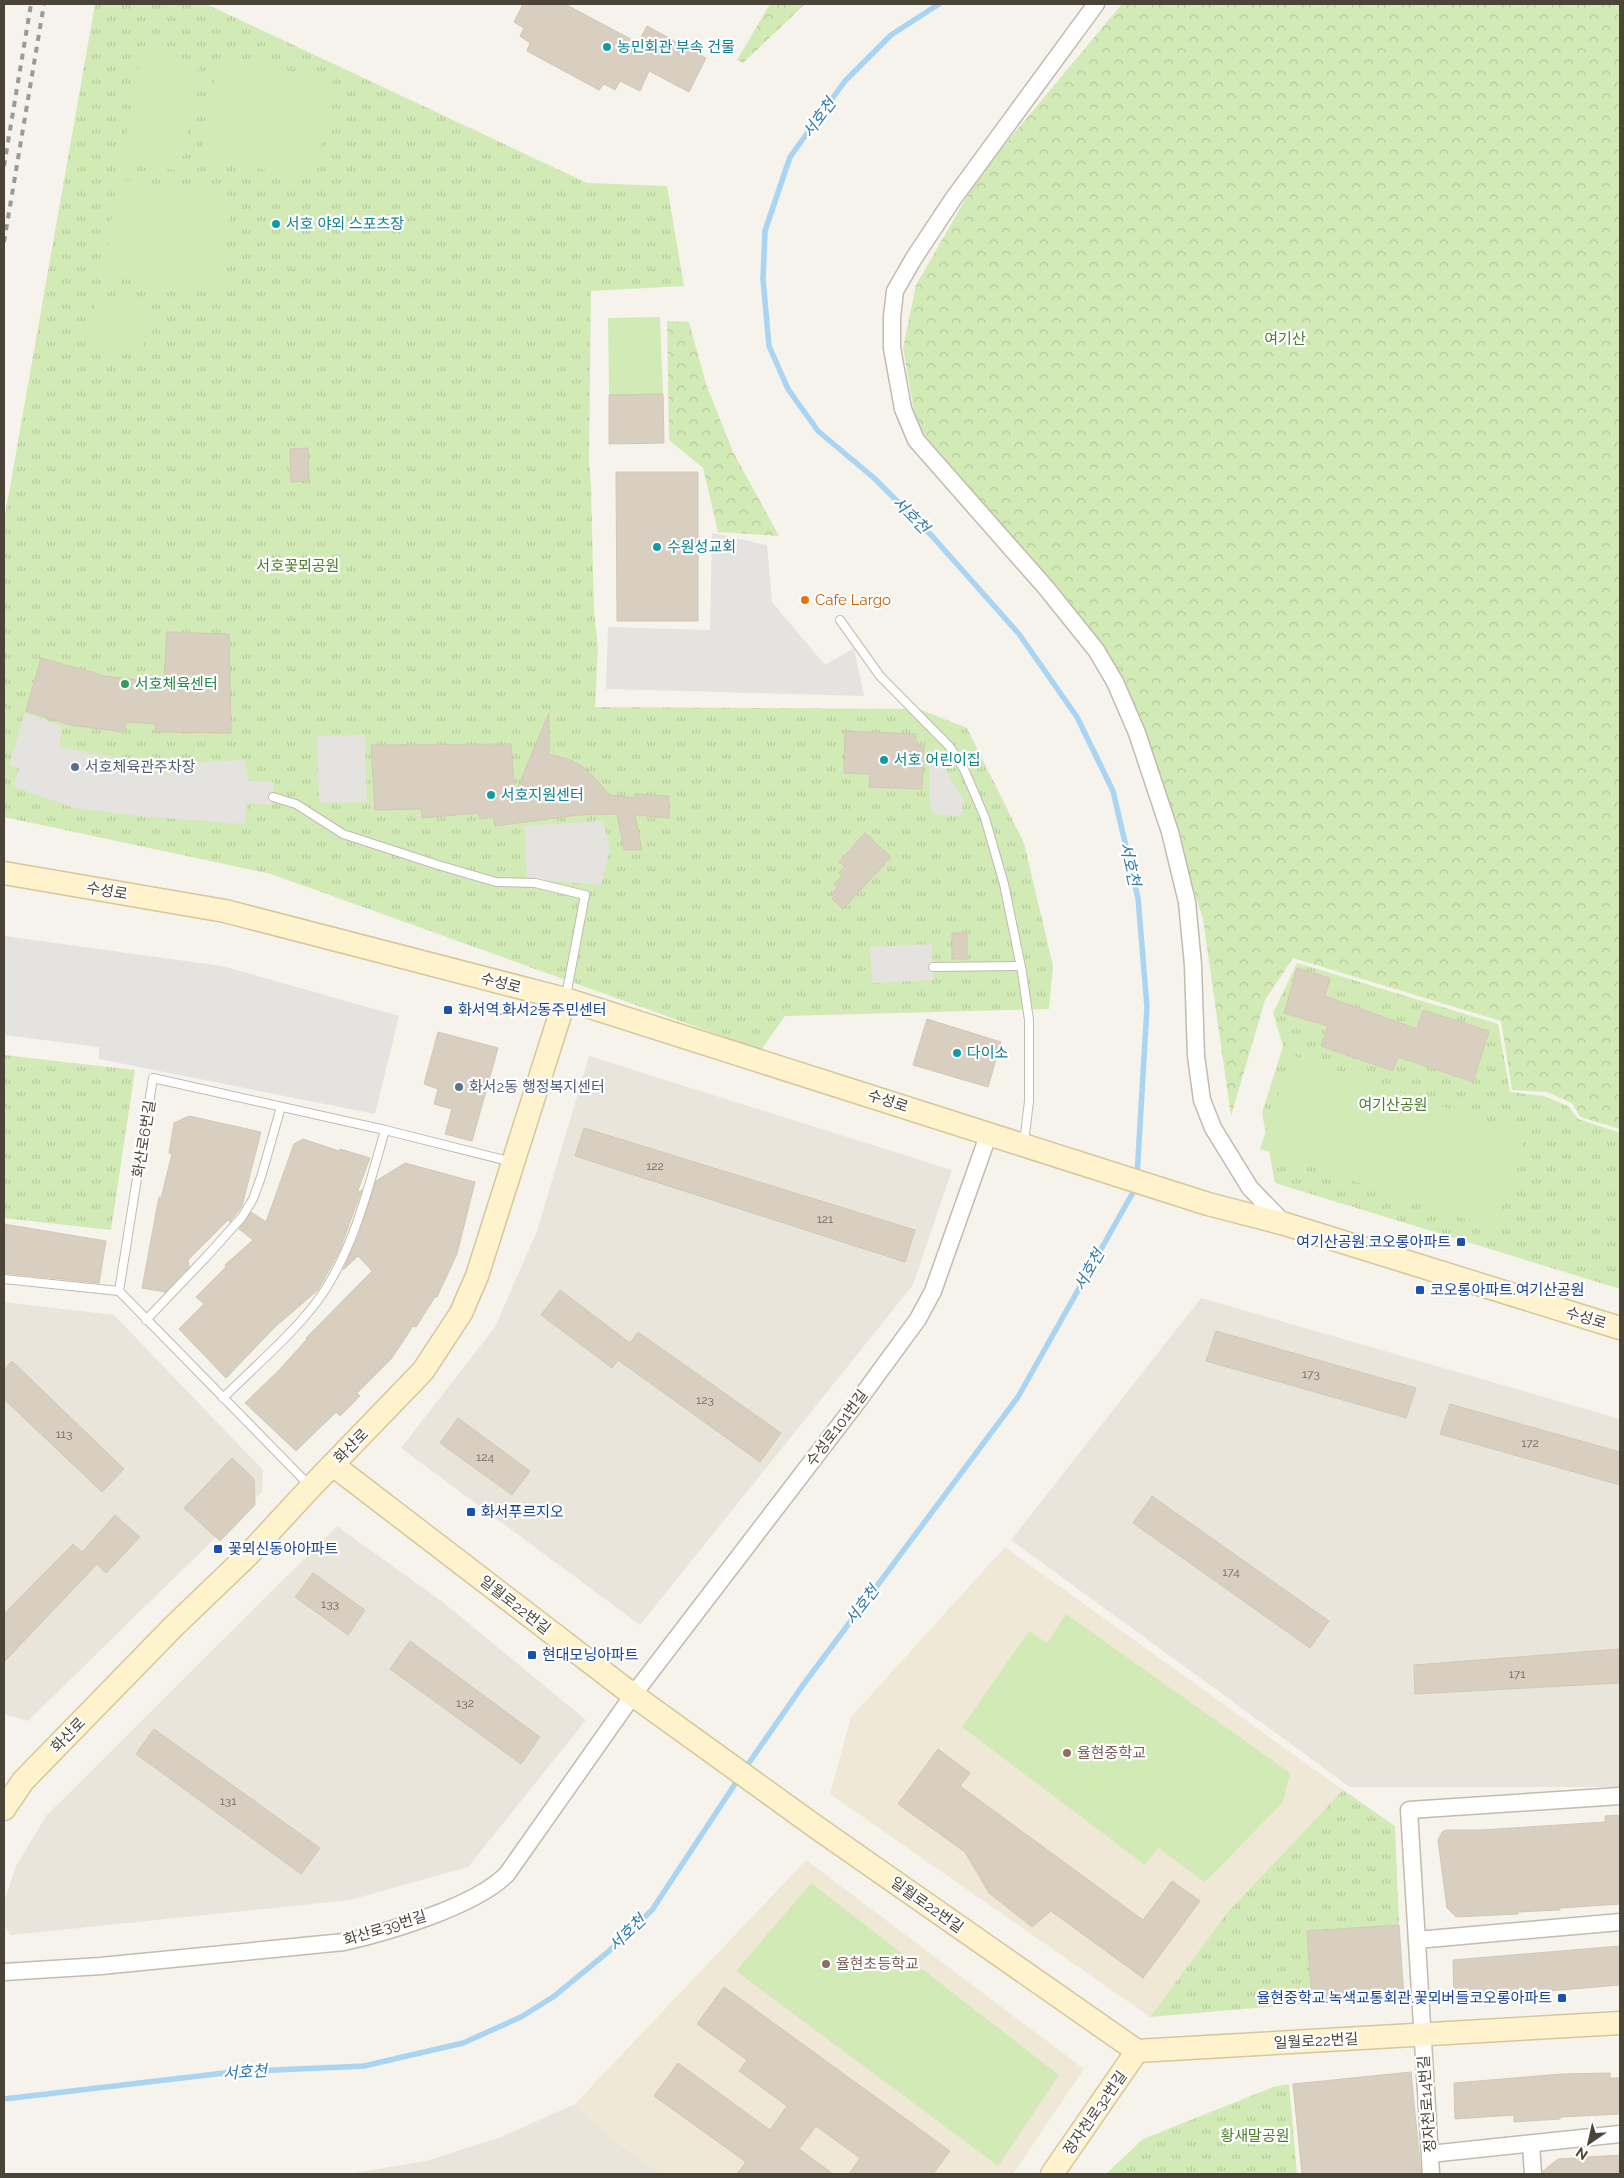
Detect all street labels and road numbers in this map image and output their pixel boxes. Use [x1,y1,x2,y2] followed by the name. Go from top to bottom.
[85,879,129,903] street label: 수성로
[479,969,523,997] street label: 수성로
[866,1086,910,1116] street label: 수성로
[129,1099,159,1179] street label: 화산로6번길
[1564,1303,1608,1333] street label: 수성로
[802,1386,872,1470] street label: 수성로101번길
[330,1425,372,1467] street label: 화산로
[476,1572,554,1638] street label: 일월로22번길
[47,1714,89,1756] street label: 화산로
[887,1873,967,1937] street label: 일월로22번길
[341,1907,429,1949] street label: 화산로39번길
[1273,2030,1359,2052] street label: 일월로22번길
[1415,2055,1439,2153] street label: 정자천로14번길
[1059,2067,1131,2159] street label: 정자천로32번길

